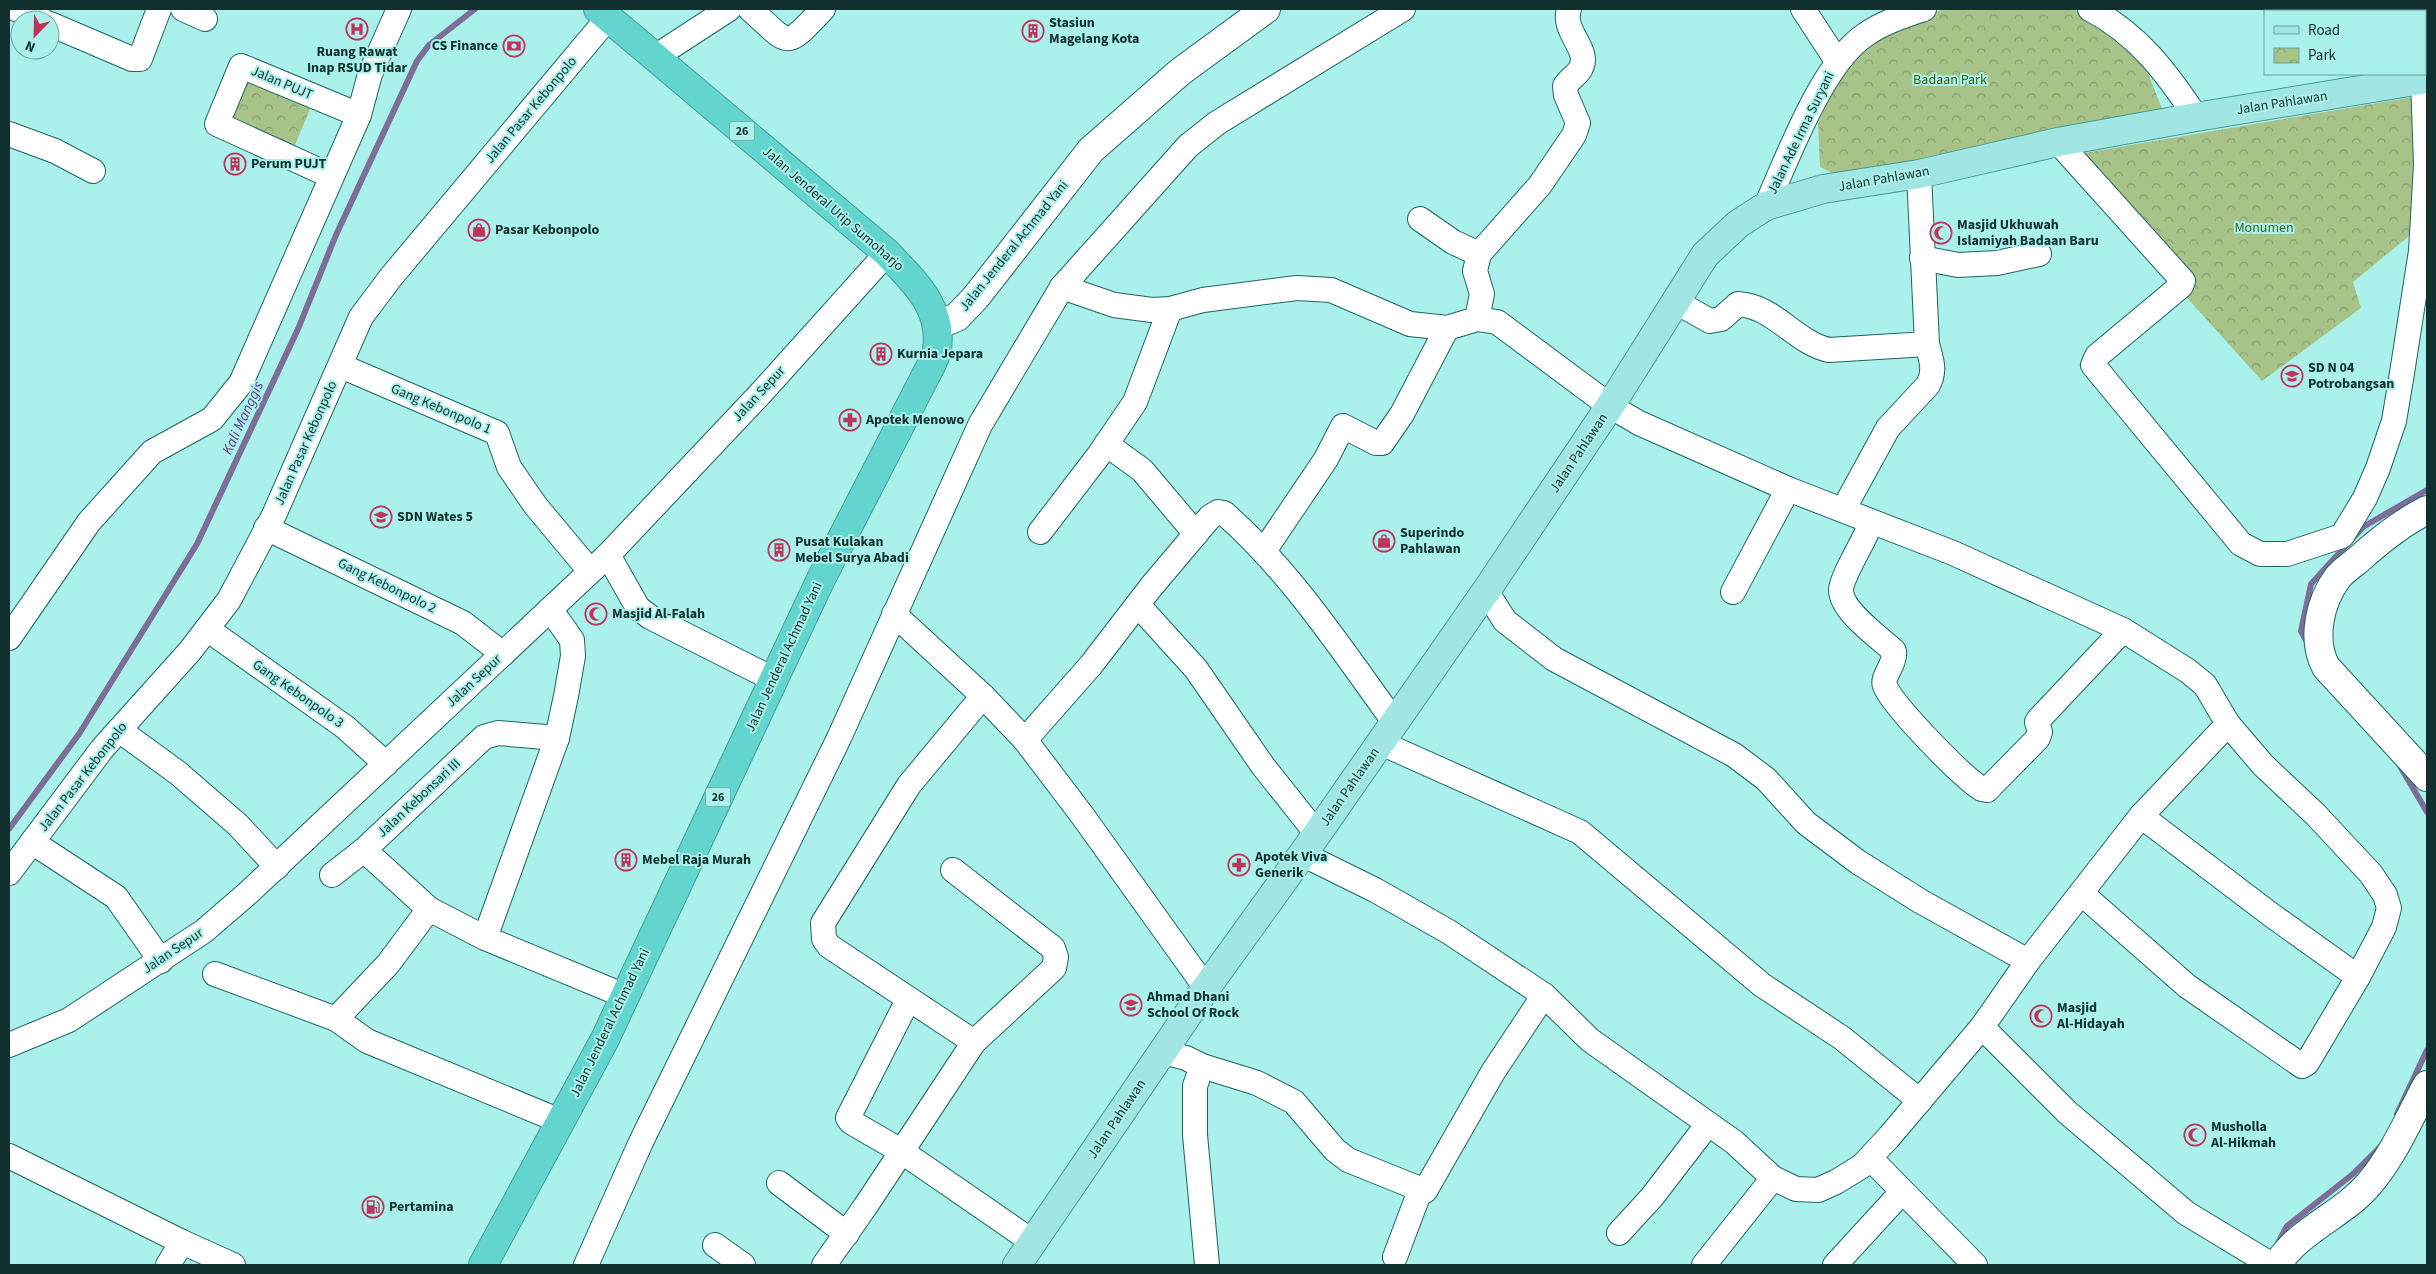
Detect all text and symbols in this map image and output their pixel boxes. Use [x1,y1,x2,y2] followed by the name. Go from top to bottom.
[10,10,60,60] north arrow
[2264,10,2426,75] legend
[1049,13,1139,49] place label: Stasiun Magelang Kota
[345,17,369,41] hospital icon: Ruang Rawat Inap RSUD Tidar
[1021,19,1045,43] building icon: Stasiun Magelang Kota
[2308,20,2340,41] text: Road
[502,34,526,58] bank icon: CS Finance
[22,35,39,57] text: N
[432,36,498,56] place label: CS Finance
[307,42,408,78] place label: Ruang Rawat Inap RSUD Tidar
[2308,45,2337,66] text: Park
[480,52,582,168] street label: Jalan Pasar Kebonpolo
[248,61,316,105] street label: Jalan PUJT
[1762,68,1840,198] street label: Jalan Ade Irma Suryani
[1913,70,1987,90] park label: Badaan Park
[2235,86,2329,120] street label: Jalan Pahlawan
[730,122,754,140] road number: 26
[758,142,908,276] street label: Jalan Jenderal Urip Sumoharjo
[223,152,247,176] building icon: Perum PUJT
[251,154,327,174] place label: Perum PUJT
[1837,161,1931,197] street label: Jalan Pahlawan
[955,176,1073,316] street label: Jalan Jenderal Achmad Yani
[1957,215,2099,251] place label: Masjid Ukhuwah Islamiyah Badaan Baru
[467,218,491,242] shop icon: Pasar Kebonpolo
[2234,218,2294,238] park label: Monumen
[495,220,599,240] place label: Pasar Kebonpolo
[1929,221,1953,245] mosque icon: Masjid Ukhuwah Islamiyah Badaan Baru
[869,342,893,366] building icon: Kurnia Jepara
[897,344,983,364] place label: Kurnia Jepara
[2308,358,2394,394] place label: SD N 04 Potrobangsan
[728,362,790,426] street label: Jalan Sepur
[2280,364,2304,388] school or university icon: SD N 04 Potrobangsan
[217,378,269,458] water label: Kali Manggis
[270,378,342,508] street label: Jalan Pasar Kebonpolo
[388,379,494,439] street label: Gang Kebonpolo 1
[838,408,862,432] pharmacy icon: Apotek Menowo
[1545,409,1613,497] street label: Jalan Pahlawan
[865,410,965,430] place label: Apotek Menowo
[369,505,393,529] school or university icon: SDN Wates 5
[397,507,473,527] place label: SDN Wates 5
[1400,523,1464,559] place label: Superindo Pahlawan
[1372,529,1396,553] shop icon: Superindo Pahlawan
[795,532,909,568] place label: Pusat Kulakan Mebel Surya Abadi
[767,538,791,562] building icon: Pusat Kulakan Mebel Surya Abadi
[334,553,440,619] street label: Gang Kebonpolo 2
[740,579,828,735] street label: Jalan Jenderal Achmad Yani
[584,602,608,626] mosque icon: Masjid Al-Falah
[612,604,705,624] place label: Masjid Al-Falah
[442,650,506,712] street label: Jalan Sepur
[248,655,348,733] street label: Gang Kebonpolo 3
[34,718,132,836] street label: Jalan Pasar Kebonpolo
[1315,744,1385,830] street label: Jalan Pahlawan
[373,754,465,842] street label: Jalan Kebonsari III
[706,788,730,806] road number: 26
[1254,847,1327,883] place label: Apotek Viva Generik
[614,848,638,872] building icon: Mebel Raja Murah
[642,850,751,870] place label: Mebel Raja Murah
[1227,853,1251,877] pharmacy icon: Apotek Viva Generik
[139,923,208,979] street label: Jalan Sepur
[565,945,655,1101] street label: Jalan Jenderal Achmad Yani
[1146,987,1240,1023] place label: Ahmad Dhani School Of Rock
[1119,993,1143,1017] school or university icon: Ahmad Dhani School Of Rock
[2056,998,2125,1034] place label: Masjid Al-Hidayah
[2029,1004,2053,1028] mosque icon: Masjid Al-Hidayah
[1083,1075,1151,1163] street label: Jalan Pahlawan
[2210,1117,2276,1153] place label: Musholla Al-Hikmah
[2183,1123,2207,1147] mosque icon: Musholla Al-Hikmah
[361,1195,385,1219] fuel station icon: Pertamina
[389,1197,454,1217] place label: Pertamina

